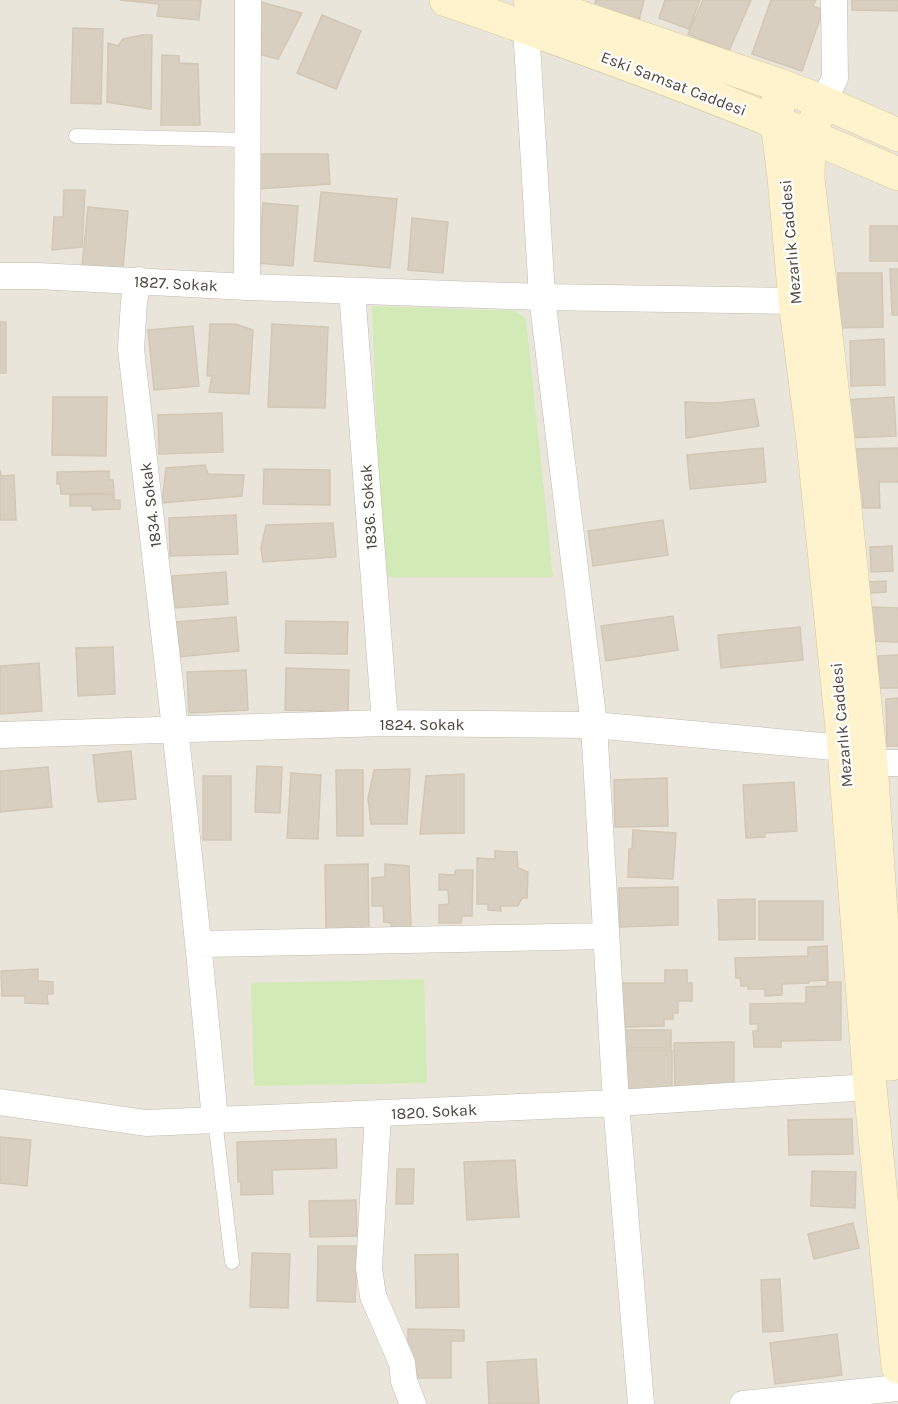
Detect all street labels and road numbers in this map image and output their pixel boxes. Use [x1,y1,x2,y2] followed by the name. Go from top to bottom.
[598,47,749,120] street label: Eski Samsat Caddesi
[776,179,805,305] street label: Mezarlık Caddesi
[134,272,218,295] street label: 1827. Sokak
[136,461,165,548] street label: 1834. Sokak
[356,464,381,550] street label: 1836. Sokak
[827,662,856,788] street label: Mezarlık Caddesi
[379,715,465,734] street label: 1824. Sokak
[391,1100,477,1123] street label: 1820. Sokak

